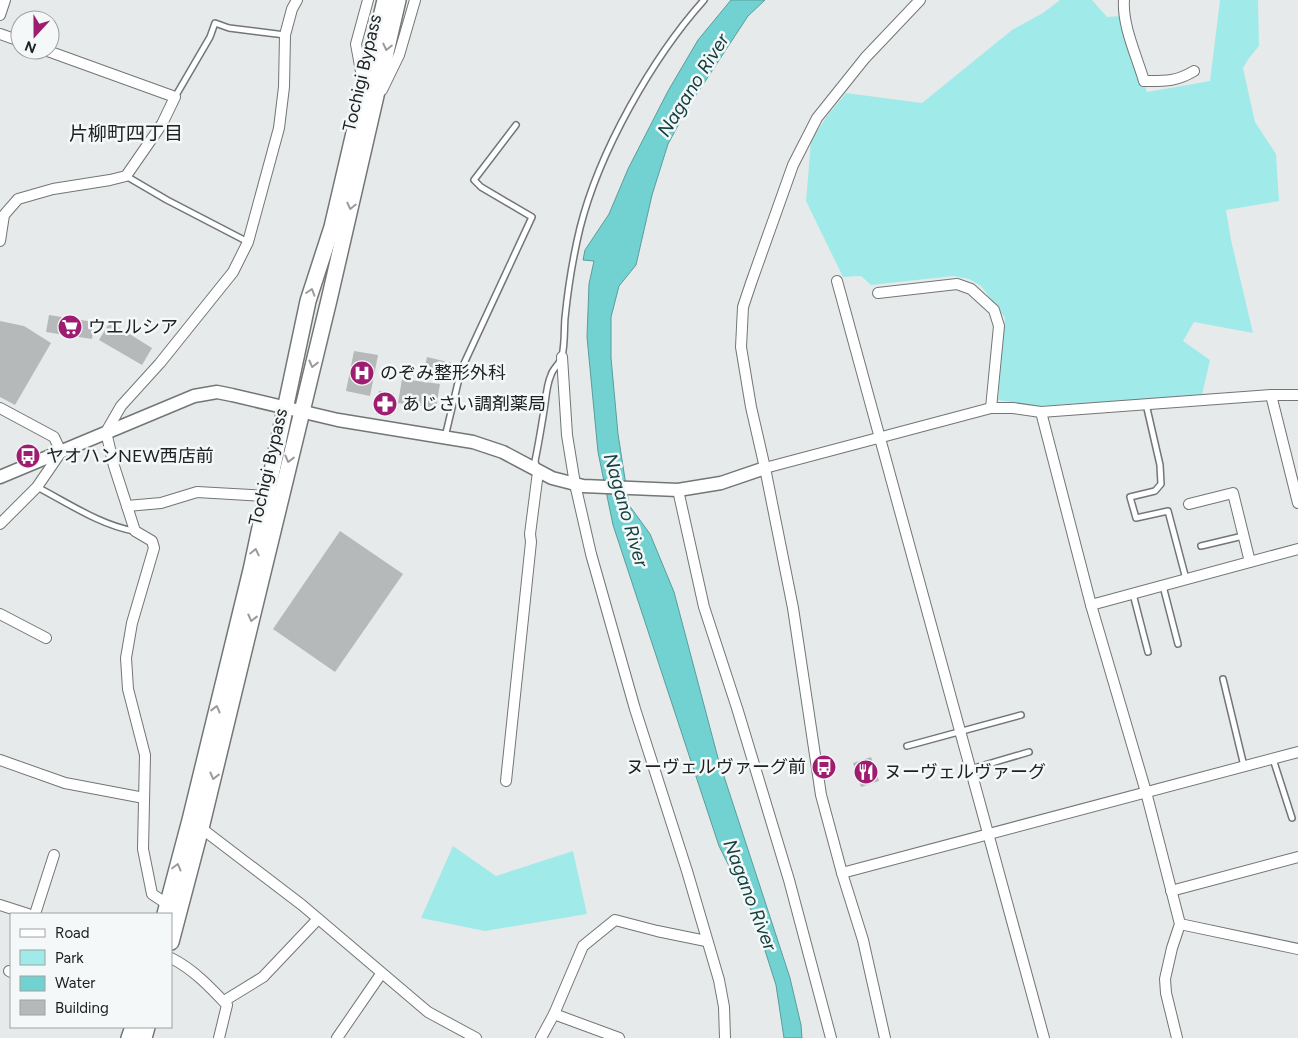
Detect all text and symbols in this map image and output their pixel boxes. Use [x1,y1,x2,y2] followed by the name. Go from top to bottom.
[10,10,60,60] north arrow
[338,12,386,134] street label: Tochigi Bypass
[652,29,734,141] water label: Nagano River
[22,37,39,57] text: N
[382,43,393,52] one-way arrow
[69,122,183,145] district label: 片柳町四丁目
[346,201,357,210] one-way arrow
[306,288,316,297] one-way arrow
[57,314,83,340] supermarket icon: ウエルシア
[88,316,178,338] place label: ウエルシア
[308,359,319,368] one-way arrow
[349,360,375,386] hospital icon: のぞみ整形外科
[380,362,506,384] place label: のぞみ整形外科
[372,391,398,417] pharmacy icon: あじさい調剤薬局
[402,393,546,415] place label: あじさい調剤薬局
[244,406,292,528] street label: Tochigi Bypass
[15,443,41,469] bus stop icon: ヤオハンNEW西店前
[46,445,214,467] place label: ヤオハンNEW西店前
[599,450,653,570] water label: Nagano River
[284,455,295,464] one-way arrow
[249,547,260,556] one-way arrow
[247,613,258,622] one-way arrow
[211,706,221,714] one-way arrow
[811,754,837,780] bus stop icon: ヌーヴェルヴァーグ前
[626,756,806,778] place label: ヌーヴェルヴァーグ前
[853,759,879,785] restaurant icon: ヌーヴェルヴァーグ
[884,761,1046,783] place label: ヌーヴェルヴァーグ
[209,771,220,780] one-way arrow
[718,836,782,954] water label: Nagano River
[171,863,182,872] one-way arrow
[10,913,172,1028] legend
[55,924,90,942] text: Road
[55,949,84,967] text: Park
[55,974,95,992] text: Water
[55,999,109,1017] text: Building

